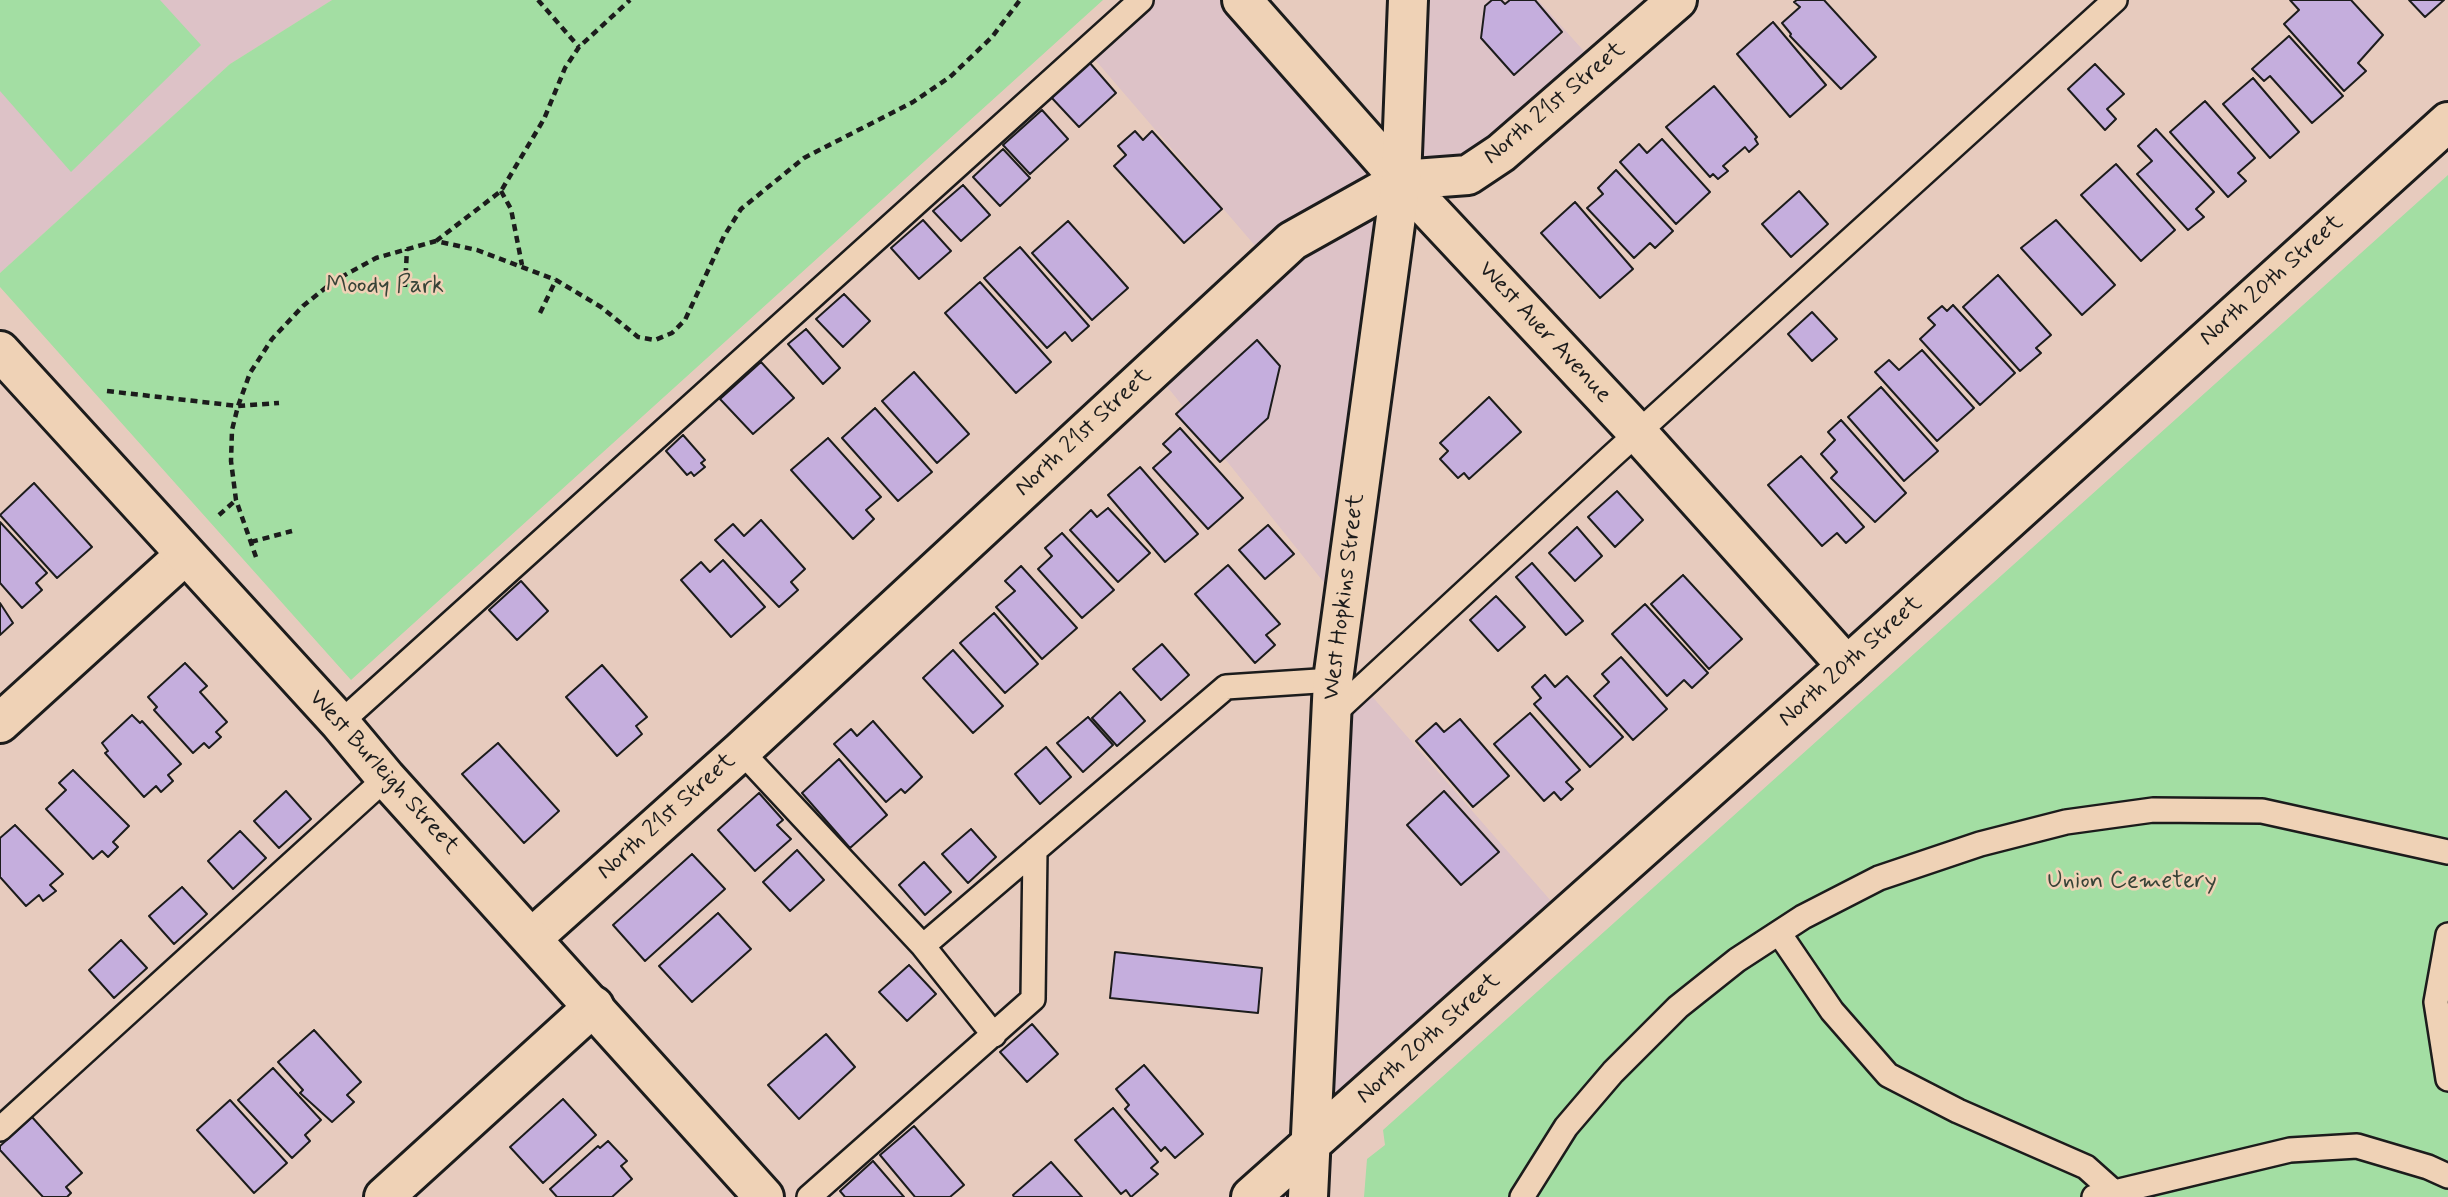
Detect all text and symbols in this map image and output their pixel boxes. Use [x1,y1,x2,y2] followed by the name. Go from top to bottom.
[1478,36,1632,172] street label: North 21st Street
[2194,209,2350,353] street label: North 20th Street
[1471,256,1617,410] street label: West Auer Avenue
[326,273,444,301] park label: Moody Park
[1010,362,1158,504] street label: North 21st Street
[1318,492,1372,702] street label: West Hopkins Street
[1773,590,1929,734] street label: North 20th Street
[301,685,465,861] street label: West Burleigh Street
[592,747,742,887] street label: North 21st Street
[2047,868,2217,896] park label: Union Cemetery
[1351,967,1507,1111] street label: North 20th Street

